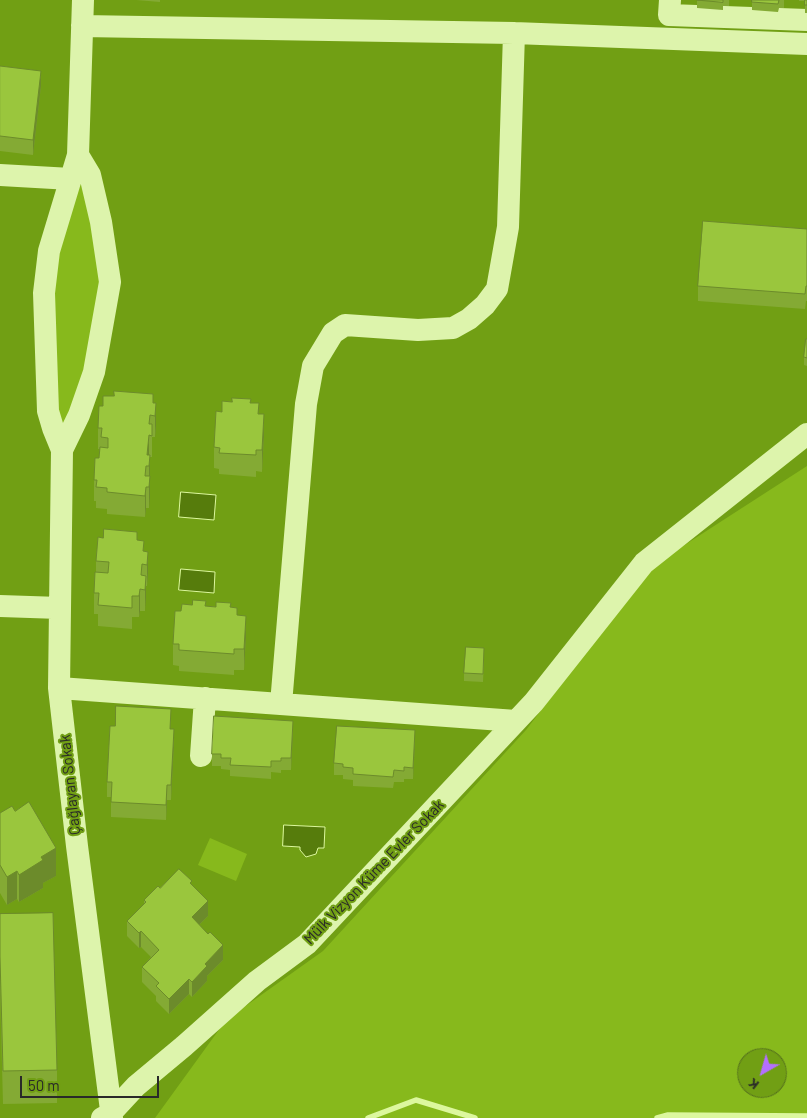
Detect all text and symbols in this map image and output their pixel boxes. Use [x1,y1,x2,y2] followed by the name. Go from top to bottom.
[56,734,84,836] street label: Çağlayan Sokak
[300,796,448,948] street label: Mülk Vizyon Küme Evler Sokak
[737,1048,787,1098] north arrow
[22,1066,161,1098] scale bar
[744,1075,762,1094] text: K
[28,1076,60,1094] text: 50 m

